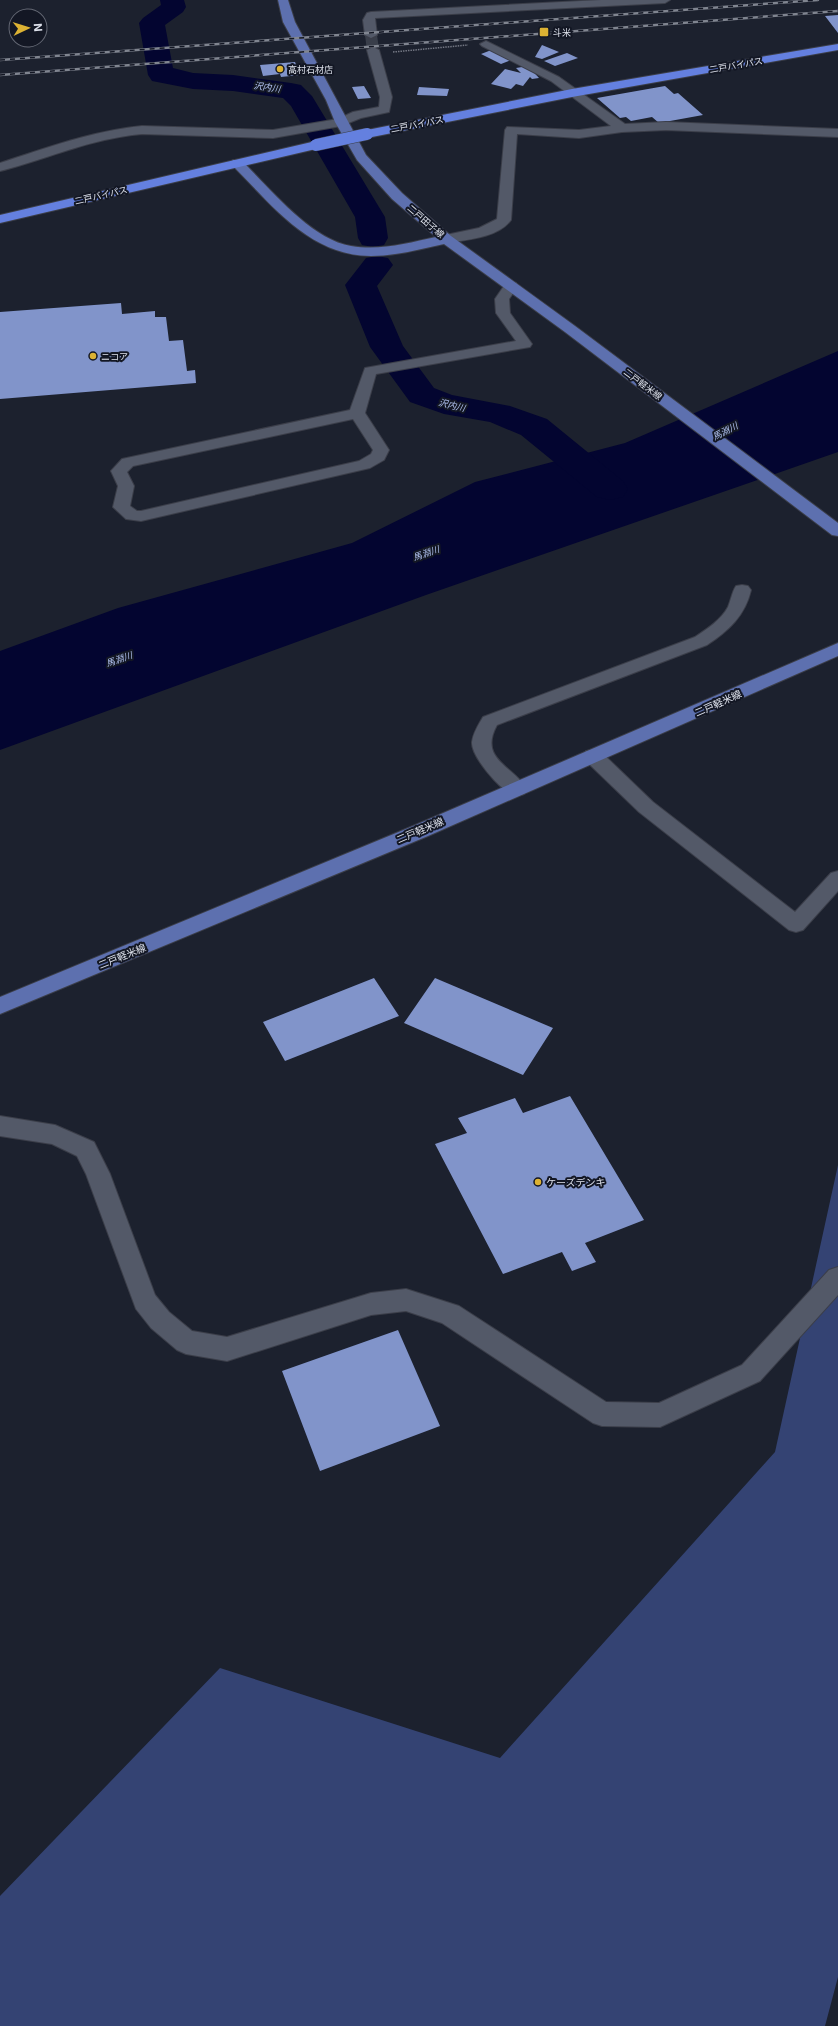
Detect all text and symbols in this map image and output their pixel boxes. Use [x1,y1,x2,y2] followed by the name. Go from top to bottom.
[8,8,48,48] north arrow
[31,23,45,32] text: N
[538,26,550,38] marker: 斗米
[553,27,571,38] place label: 斗米
[709,55,763,75] street label: 二戸バイパス
[275,64,285,74] marker: 高村石材店
[288,64,333,75] place label: 高村石材店
[253,80,282,94] water label: 沢内川
[390,113,444,135] street label: 二戸バイパス
[74,184,128,206] street label: 二戸バイパス
[405,202,447,241] street label: 二戸田子線
[88,351,98,361] marker: ニコア
[101,351,128,362] place label: ニコア
[622,366,665,403] street label: 二戸軽米線
[438,397,467,414] water label: 沢内川
[710,420,740,442] water label: 馬淵川
[411,543,441,563] water label: 馬淵川
[104,649,134,669] water label: 馬淵川
[693,687,743,719] street label: 二戸軽米線
[395,815,445,845] street label: 二戸軽米線
[97,941,147,971] street label: 二戸軽米線
[546,1176,606,1188] place label: ケーズデンキ
[533,1177,543,1187] marker: ケーズデンキ

